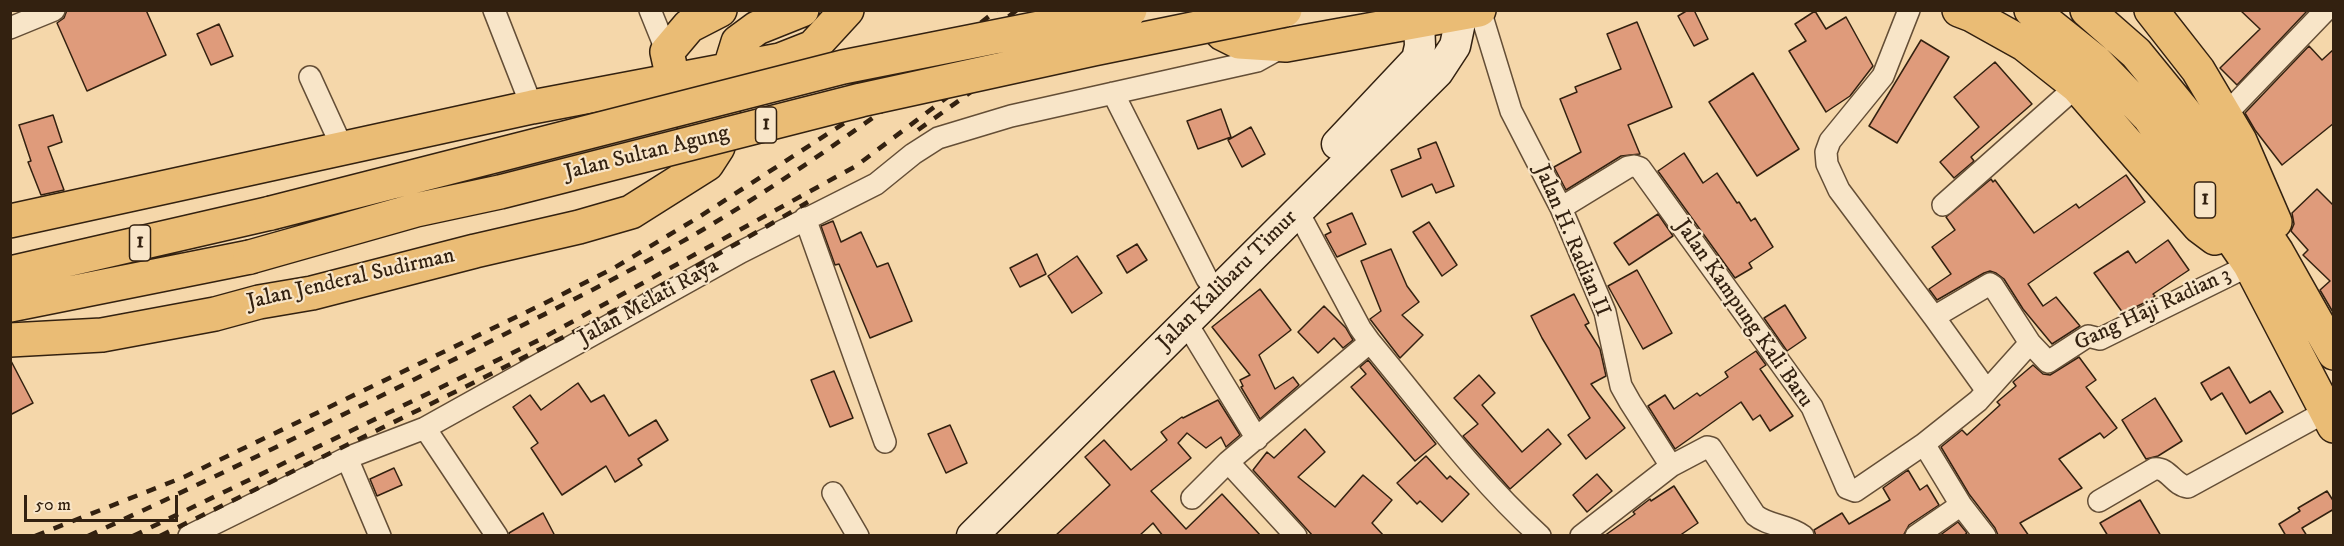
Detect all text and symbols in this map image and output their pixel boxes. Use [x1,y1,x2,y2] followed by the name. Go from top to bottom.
[756,107,777,143] road number: 1
[562,121,732,187] street label: Jalan Sultan Agung
[1527,161,1615,321] street label: Jalan H. Radian II
[2194,182,2216,218] road number: 1
[1152,205,1304,357] street label: Jalan Kalibaru Timur
[1668,215,1818,413] street label: Jalan Kampung Kali Baru
[130,225,150,261] road number: 1
[245,243,457,317] street label: Jalan Jenderal Sudirman
[574,254,724,352] street label: Jalan Melati Raya
[2071,262,2235,358] street label: Gang Haji Radian 3
[27,483,182,521] scale bar
[35,494,71,516] text: 50 m

